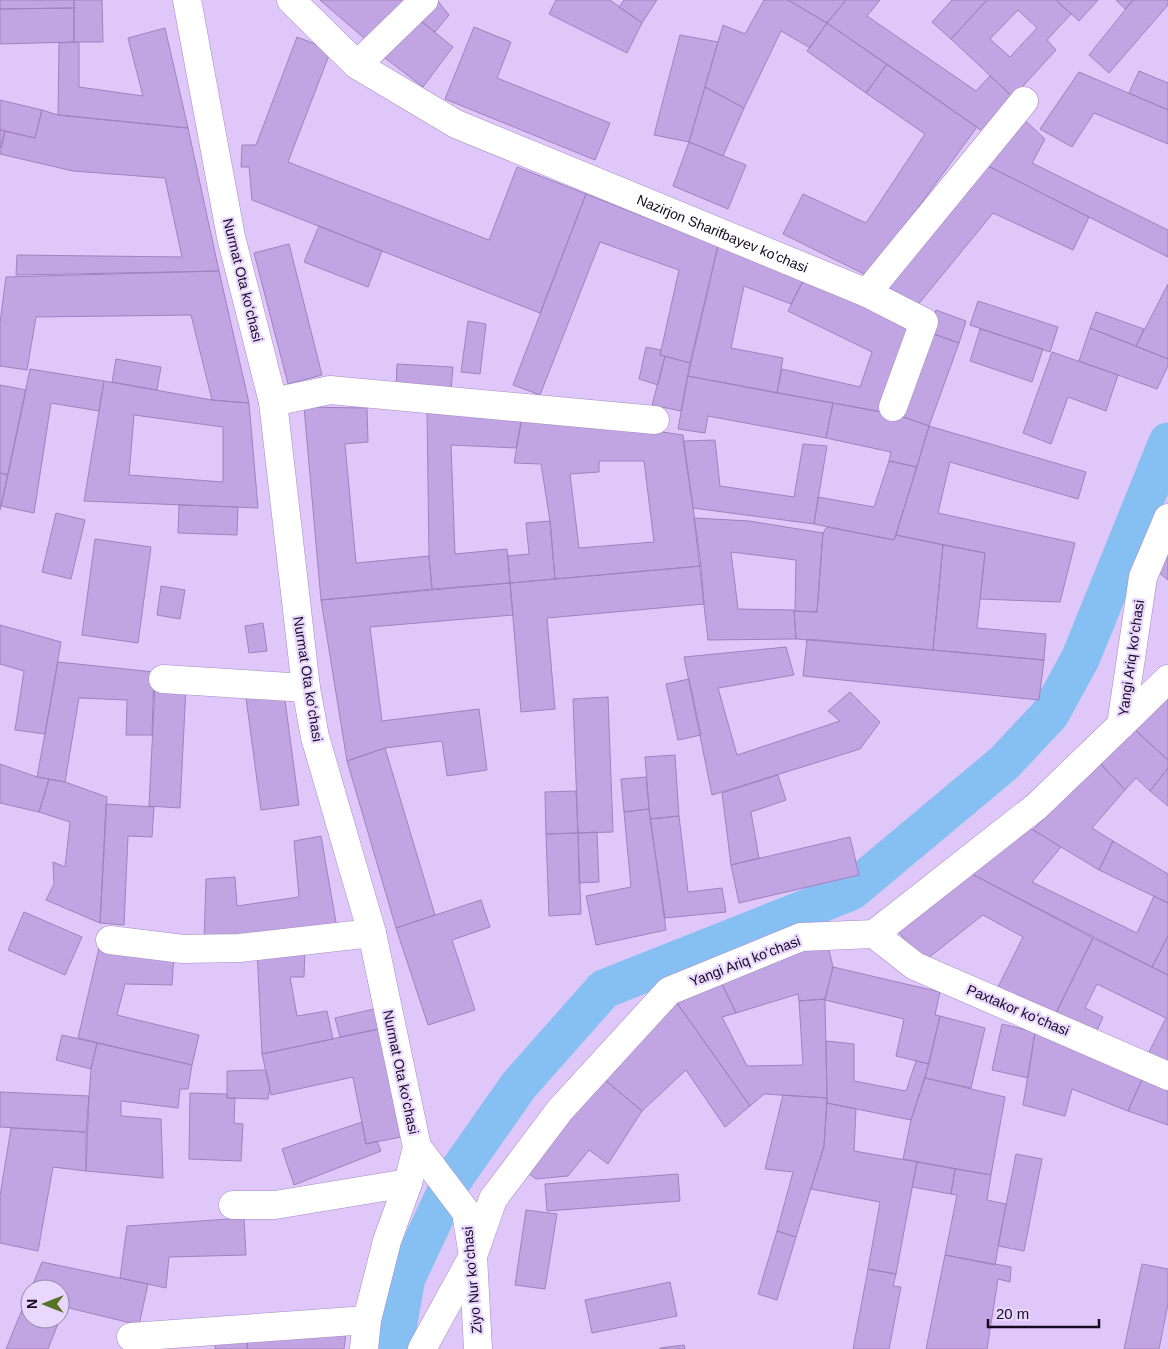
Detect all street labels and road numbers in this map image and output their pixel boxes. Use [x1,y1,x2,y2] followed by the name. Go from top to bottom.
[635,191,810,276] street label: Nazirjon Sharifbayev ko'chasi
[220,217,266,343] street label: Nurmat Ota koʻchasi
[1115,599,1147,717] street label: Yangi Ariq koʻchasi
[290,615,326,743] street label: Nurmat Ota koʻchasi
[687,933,803,989] street label: Yangi Ariq koʻchasi
[964,981,1072,1039] street label: Paxtakor koʻchasi
[380,1008,422,1136] street label: Nurmat Ota koʻchasi
[459,1226,485,1334] street label: Ziyo Nur koʻchasi

